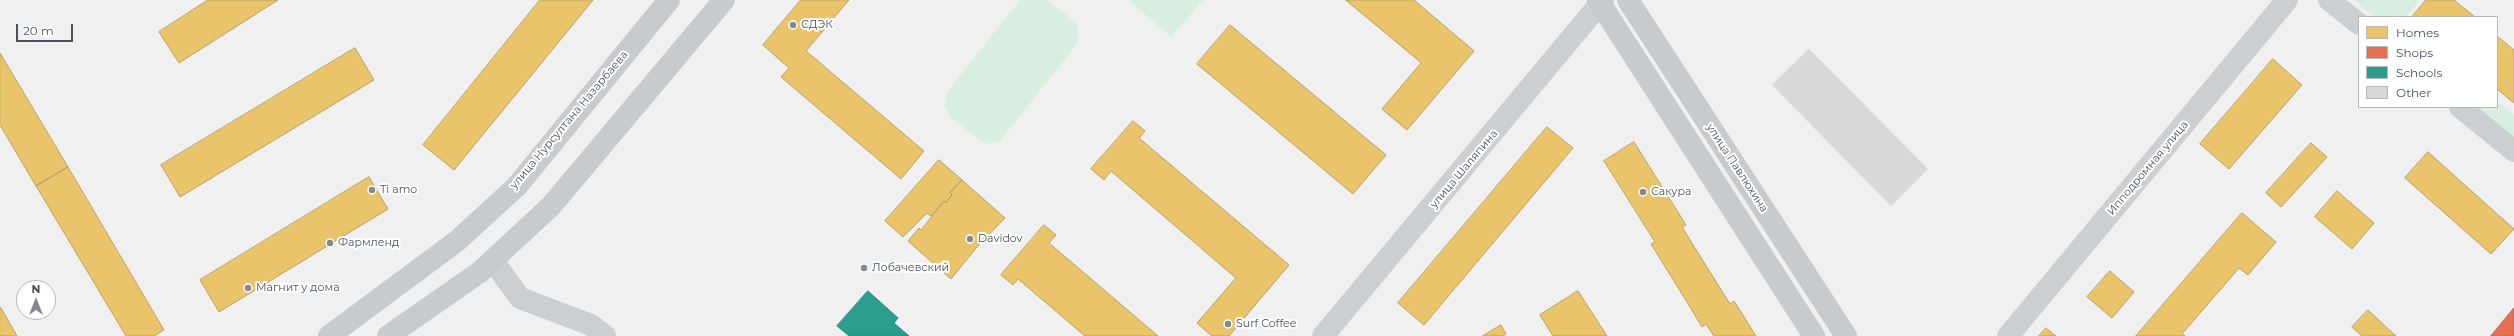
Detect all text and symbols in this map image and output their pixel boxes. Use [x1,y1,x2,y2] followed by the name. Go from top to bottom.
[18,16,75,42] scale bar
[2358,16,2498,108] legend
[801,18,833,32] place label: СДЭК
[788,20,798,30] marker: СДЭК
[23,23,54,38] text: 20 m
[2396,25,2439,40] text: Homes
[2396,45,2433,60] text: Shops
[507,48,631,192] street label: улица Нурсултана Назарбаева
[2396,65,2442,80] text: Schools
[2396,85,2431,100] text: Other
[2105,118,2191,218] street label: Ипподромная улица
[1703,121,1771,215] street label: улица Павлюхина
[1427,127,1501,211] street label: улица Шаляпина
[380,183,417,197] place label: Ti amo
[367,185,377,195] marker: Ti amo
[1651,185,1691,199] place label: Сакура
[1638,187,1648,197] marker: Сакура
[978,232,1023,246] place label: Davidov
[965,234,975,244] marker: Davidov
[338,236,399,250] place label: Фармленд
[325,238,335,248] marker: Фармленд
[872,261,949,275] place label: Лобачевский
[859,263,869,273] marker: Лобачевский
[16,280,56,320] north arrow
[256,281,340,295] place label: Магнит у дома
[32,282,40,296] text: N
[243,283,253,293] marker: Магнит у дома
[1236,317,1296,331] place label: Surf Coffee
[1223,319,1233,329] marker: Surf Coffee

